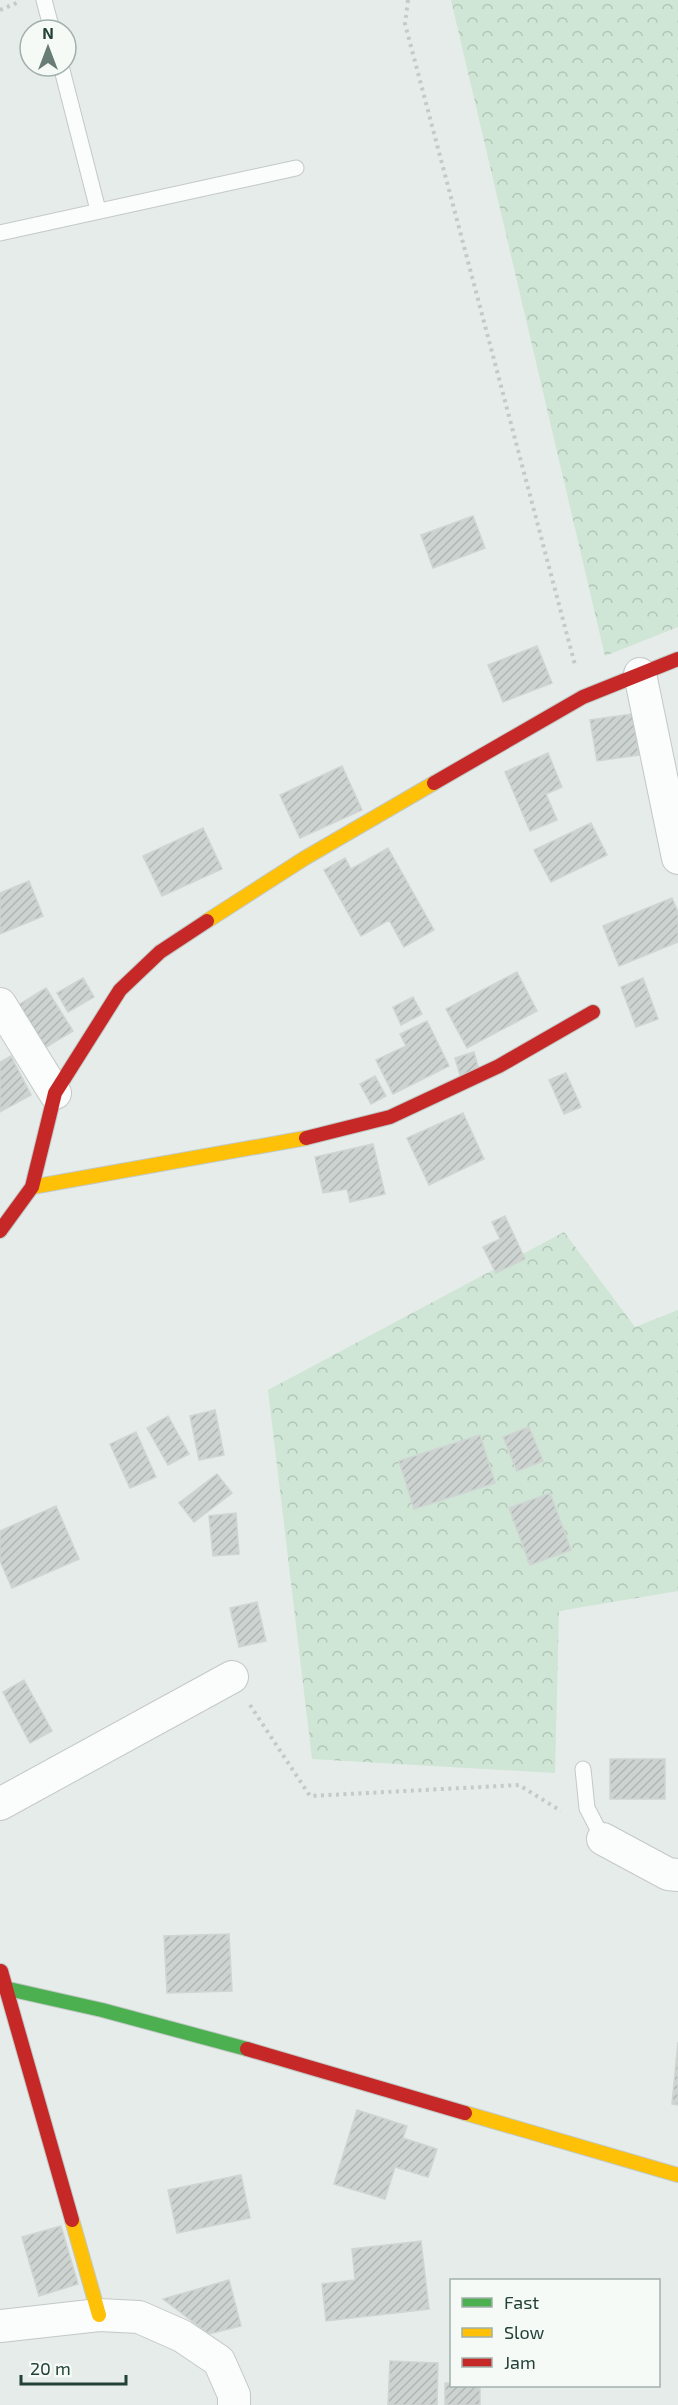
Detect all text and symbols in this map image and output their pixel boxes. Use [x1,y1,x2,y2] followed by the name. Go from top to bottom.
[18,18,78,78] north arrow
[42,23,54,42] text: N
[450,2279,660,2387] legend
[504,2291,539,2313] text: Fast
[504,2321,545,2343] text: Slow
[21,2348,126,2386] scale bar
[504,2351,536,2373] text: Jam
[30,2357,71,2379] text: 20 m

